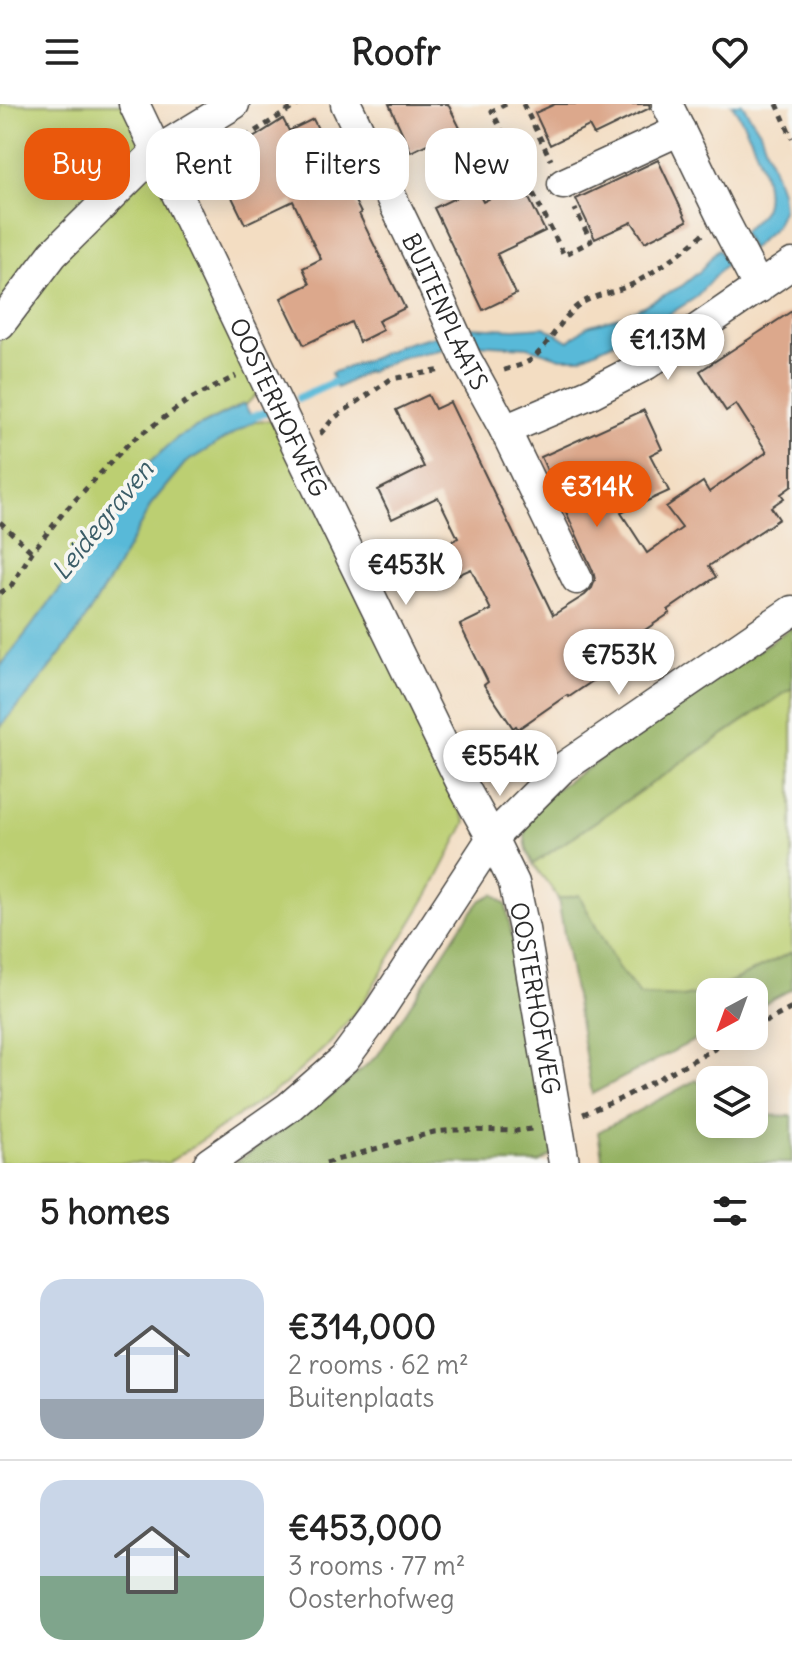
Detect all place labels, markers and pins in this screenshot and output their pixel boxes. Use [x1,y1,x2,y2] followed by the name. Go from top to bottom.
[603,314,733,382] pin: €1.13M
[541,461,653,529] pin: €314K
[350,539,462,607] pin: €453K
[563,629,675,697] pin: €753K
[444,730,556,798] pin: €554K

